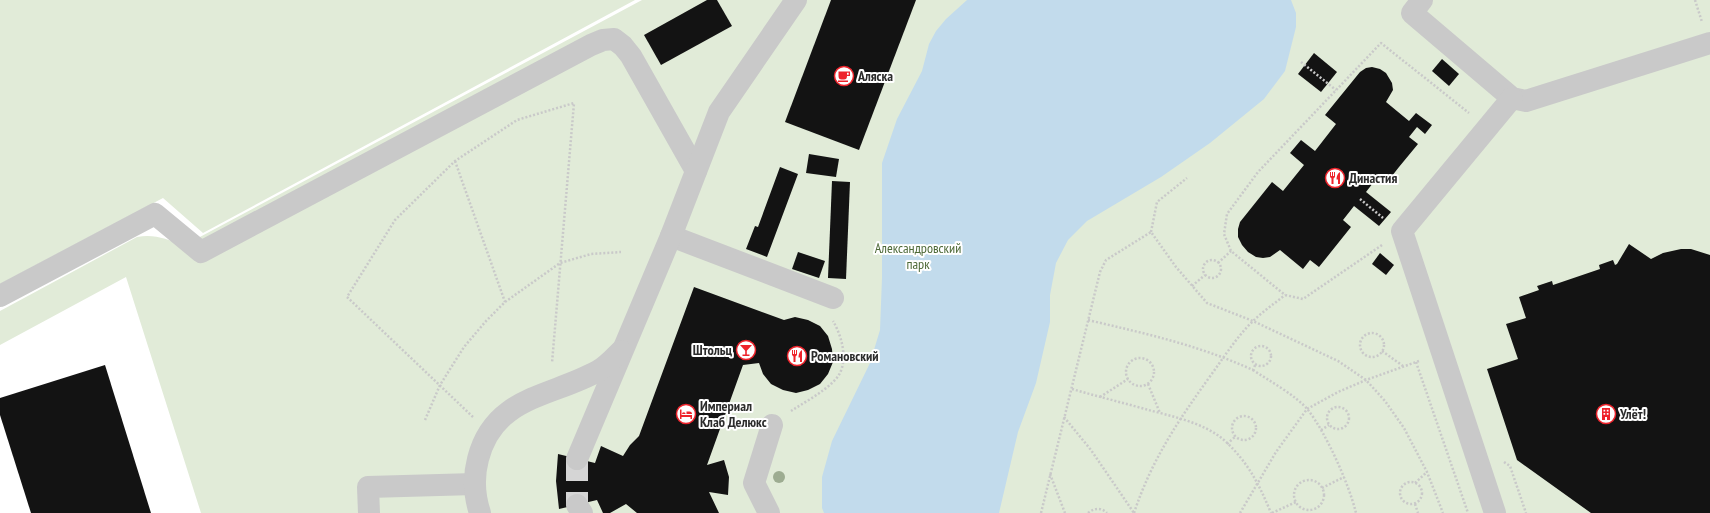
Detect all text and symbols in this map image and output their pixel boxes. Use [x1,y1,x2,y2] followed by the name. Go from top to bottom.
[833,65,855,87] cafe icon: Аляска
[857,67,893,85] place label: Аляска
[1324,167,1346,189] restaurant icon: Династия
[1349,169,1397,187] place label: Династия
[875,239,961,273] park label: Александровский парк
[735,339,757,361] bar icon: Штольц
[693,341,733,359] place label: Штольц
[786,345,808,367] restaurant icon: Романовский
[811,347,879,365] place label: Романовский
[700,397,767,431] place label: Империал Клаб Делюкс
[675,403,697,425] hotel icon: Империал Клаб Делюкс
[1595,403,1617,425] building icon: Улёт!
[1619,405,1646,423] place label: Улёт!

